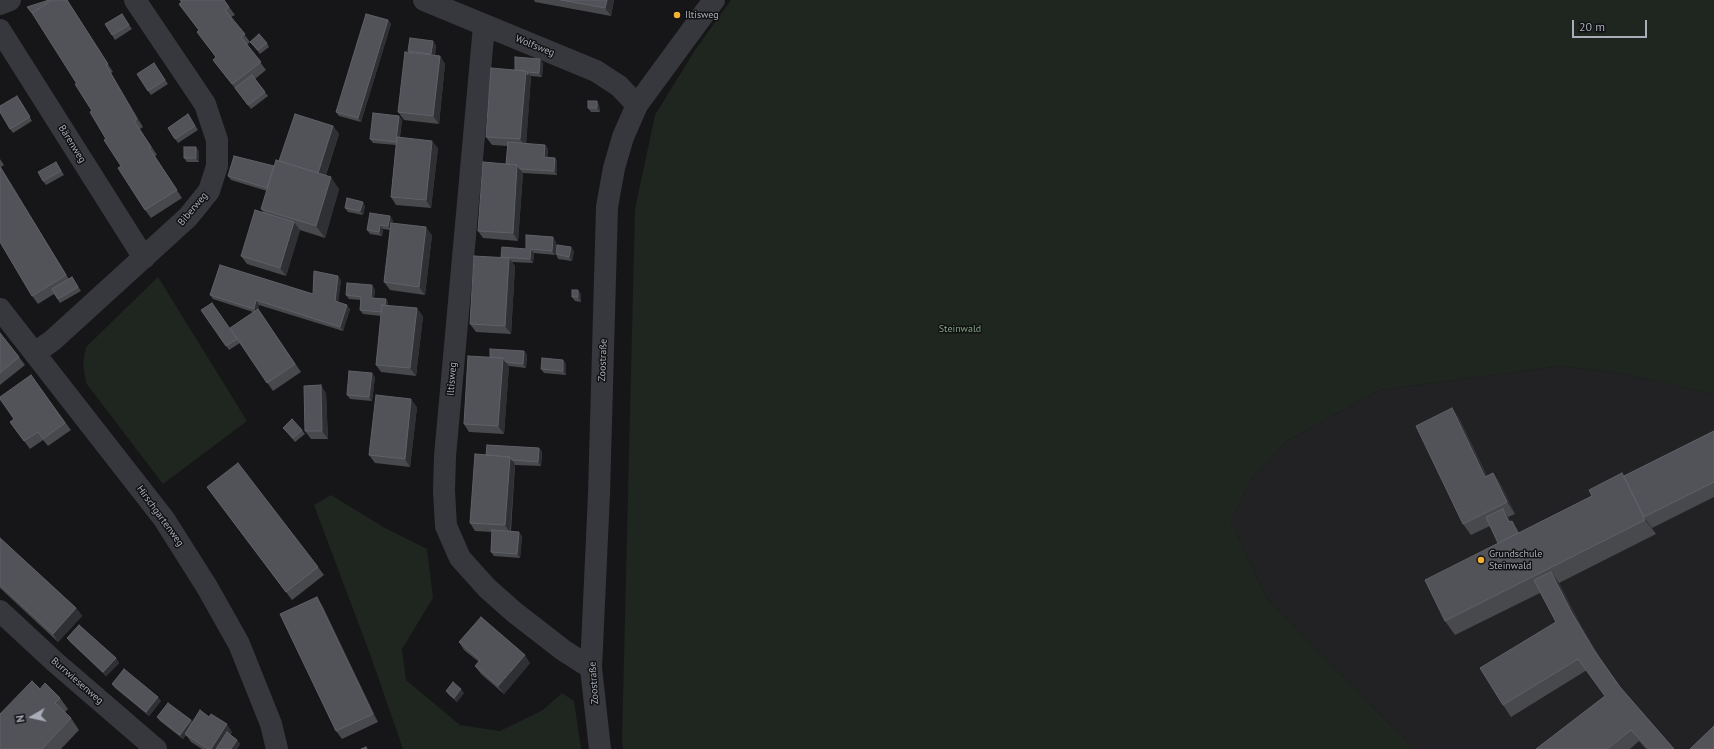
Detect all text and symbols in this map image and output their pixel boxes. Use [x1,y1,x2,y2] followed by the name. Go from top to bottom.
[685,9,719,21] place label: Iltisweg
[672,10,682,20] marker: Iltisweg
[1574,12,1649,38] scale bar
[1579,19,1605,34] text: 20 m
[514,33,556,59] street label: Wolfsweg
[56,123,88,165] street label: Bärenweg
[176,190,210,228] street label: Biberweg
[939,323,981,335] park label: Steinwald
[596,338,610,382] street label: Zoostraße
[445,362,459,396] street label: Iltisweg
[134,483,186,549] street label: Hirschgartenweg
[1489,548,1542,572] place label: Grundschule Steinwald
[1476,555,1486,565] marker: Grundschule Steinwald
[48,655,106,707] street label: Burrwiesenweg
[587,661,601,705] street label: Zoostraße
[12,697,52,737] north arrow
[13,714,28,724] text: N

